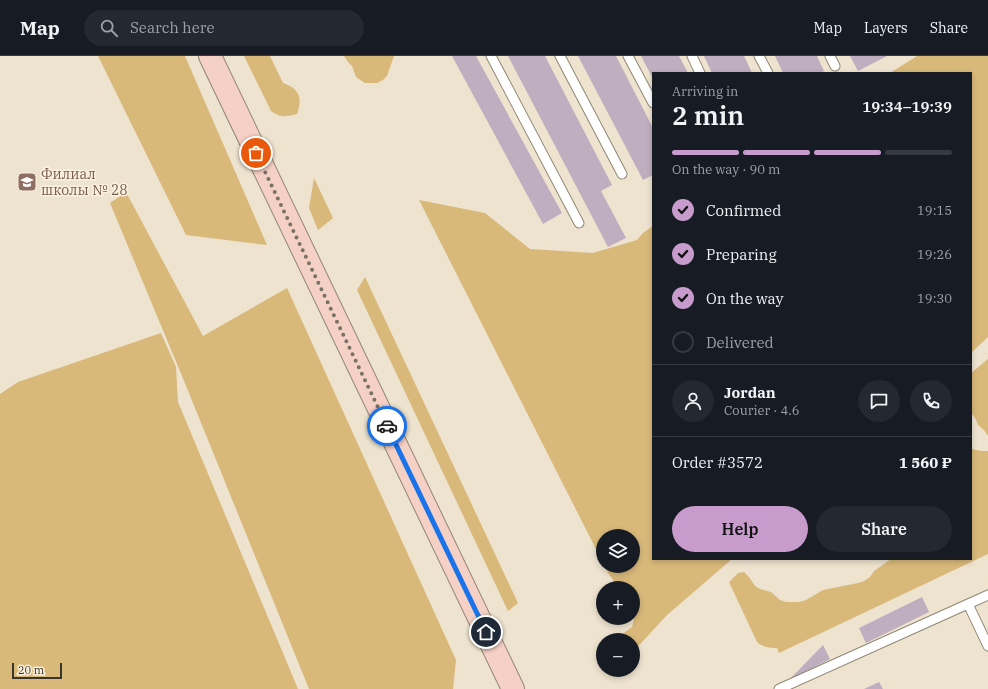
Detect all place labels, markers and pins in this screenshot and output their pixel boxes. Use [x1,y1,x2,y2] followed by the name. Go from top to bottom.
[239,136,273,170] pin
[41,165,128,199] place label: Филиал школы № 28
[16,171,38,193] school or university icon: Филиал школы № 28
[469,615,503,649] pin

